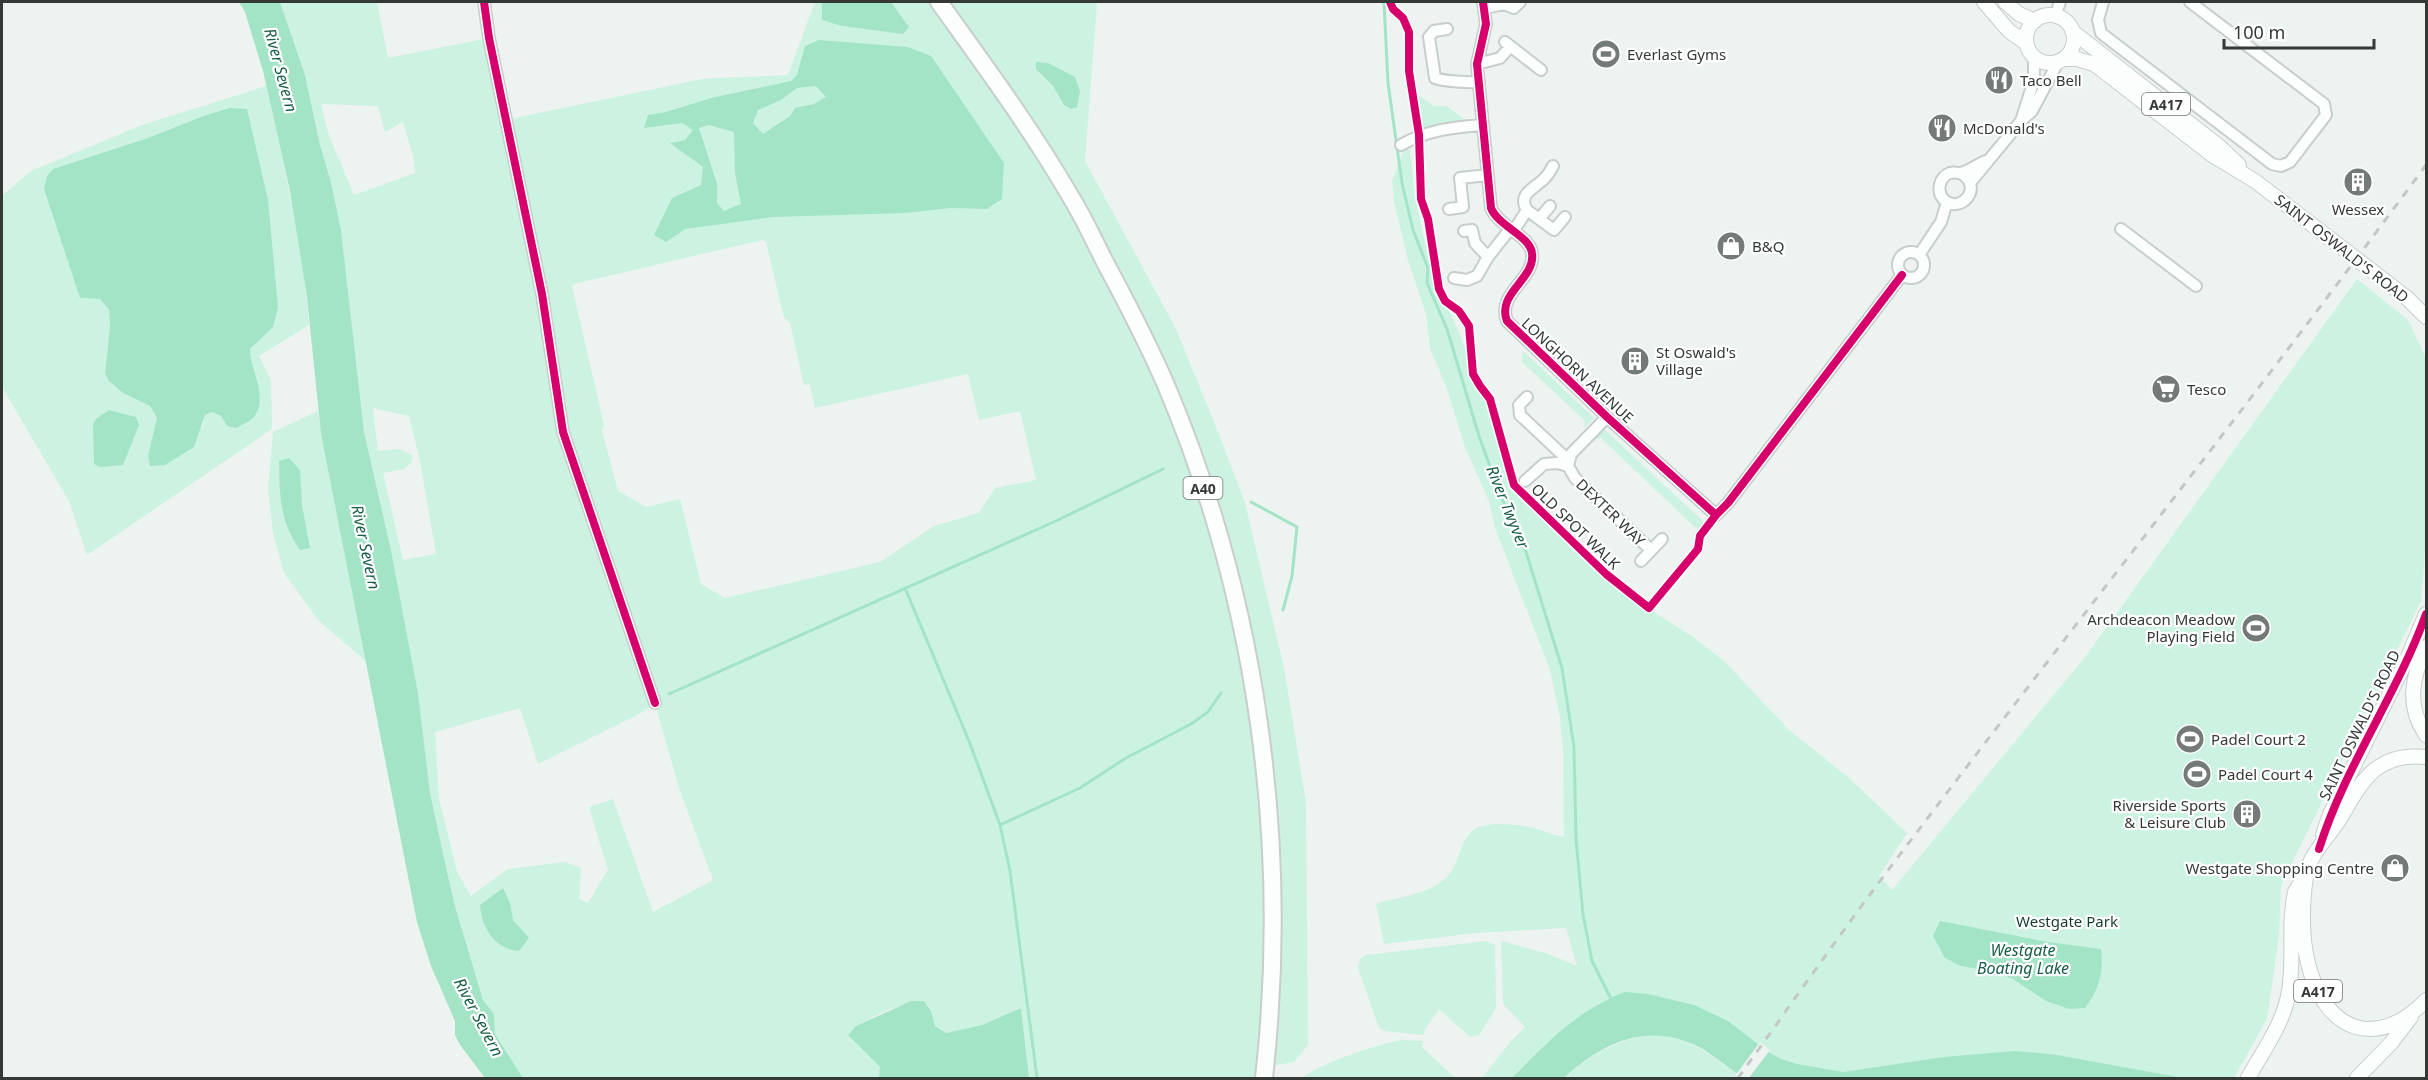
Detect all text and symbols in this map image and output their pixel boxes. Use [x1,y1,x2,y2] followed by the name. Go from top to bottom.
[2224,12,2374,50] scale bar
[2233,20,2285,44] text: 100 m
[259,26,303,114] water label: River Severn
[1590,38,1622,70] sports icon: Everlast Gyms
[1627,44,1726,64] place label: Everlast Gyms
[1983,64,2015,96] restaurant icon: Taco Bell
[2020,70,2082,90] place label: Taco Bell
[2142,93,2190,115] road number: A417
[1926,112,1958,144] restaurant icon: McDonald's
[1963,118,2045,138] place label: McDonald's
[2342,166,2374,198] building icon: Wessex
[2271,189,2413,307] street label: SAINT OSWALD'S ROAD
[2332,199,2384,219] place label: Wessex
[1715,230,1747,262] shop icon: B&Q
[1752,236,1784,256] place label: B&Q
[1518,313,1638,427] street label: LONGHORN AVENUE
[1656,342,1736,379] place label: St Oswald's Village
[1619,345,1651,377] building icon: St Oswald's Village
[2150,373,2182,405] supermarket icon: Tesco
[2187,379,2226,399] place label: Tesco
[1481,462,1535,552] water label: River Twyver
[1572,474,1650,550] street label: DEXTER WAY
[1184,477,1222,499] road number: A40
[1528,479,1625,574] street label: OLD SPOT WALK
[346,503,386,591] water label: River Severn
[2087,609,2235,646] place label: Archdeacon Meadow Playing Field
[2240,612,2272,644] sports icon: Archdeacon Meadow Playing Field
[2314,646,2404,804] street label: SAINT OSWALD'S ROAD
[2174,723,2206,755] sports icon: Padel Court 2
[2211,729,2306,749] place label: Padel Court 2
[2181,758,2213,790] sports icon: Padel Court 4
[2218,764,2313,784] place label: Padel Court 4
[2113,795,2226,832] place label: Riverside Sports & Leisure Club
[2231,798,2263,830] building icon: Riverside Sports & Leisure Club
[2379,852,2411,884] shop icon: Westgate Shopping Centre
[2186,858,2374,878] place label: Westgate Shopping Centre
[2016,911,2118,931] park label: Westgate Park
[1977,939,2069,979] water label: Westgate Boating Lake
[449,974,509,1060] water label: River Severn
[2294,980,2342,1002] road number: A417

